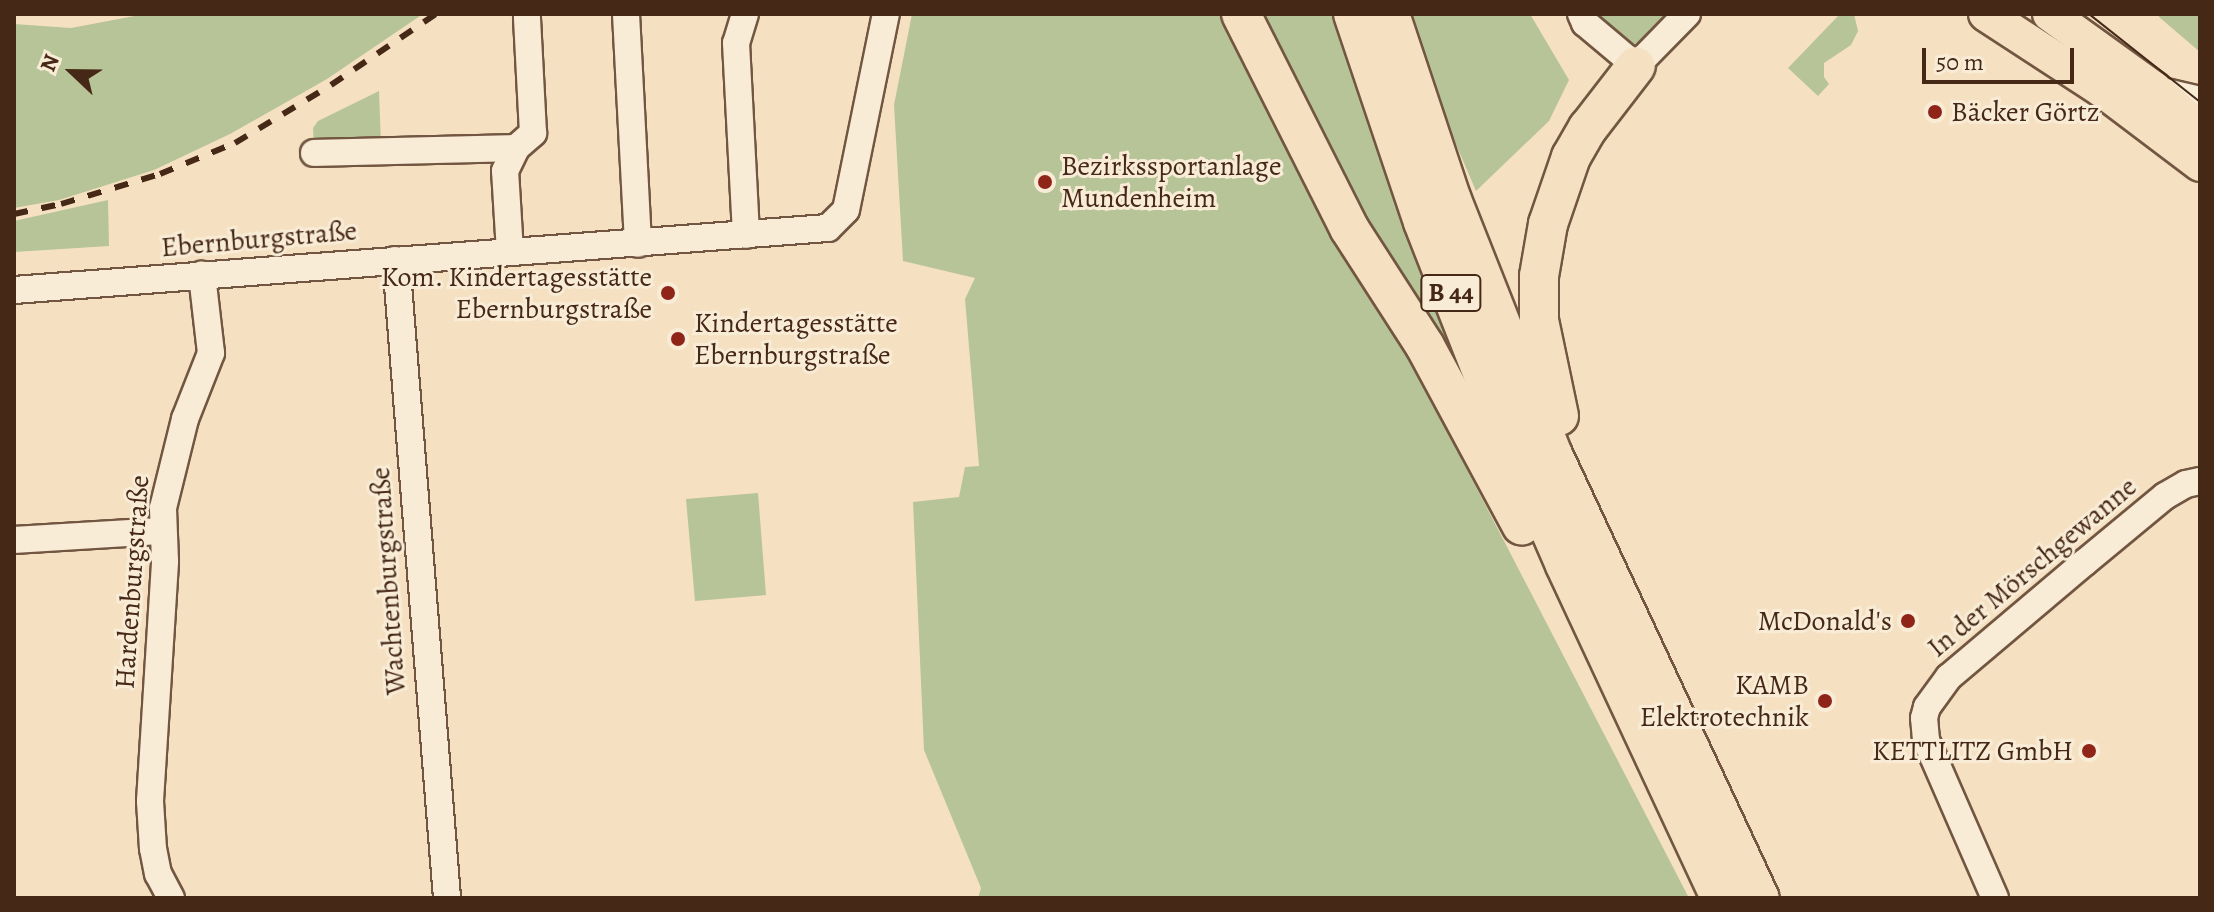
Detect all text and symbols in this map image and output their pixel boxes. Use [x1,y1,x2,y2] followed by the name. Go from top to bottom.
[32,32,112,112] north arrow
[1926,32,2078,82] scale bar
[1936,46,1984,78] text: 50 m
[33,50,67,76] text: N
[1951,95,2100,129] place label: Bäcker Görtz
[1926,103,1944,121] marker: Bäcker Görtz
[1061,149,1281,215] place label: Bezirkssportanlage Mundenheim
[1036,173,1054,191] marker: Bezirkssportanlage Mundenheim
[160,214,358,264] street label: Ebernburgstraße
[380,260,652,326] place label: Kom. Kindertagesstätte Ebernburgstraße
[1419,271,1483,315] road number: B 44
[659,284,677,302] marker: Kom. Kindertagesstätte Ebernburgstraße
[694,306,898,372] place label: Kindertagesstätte Ebernburgstraße
[669,330,687,348] marker: Kindertagesstätte Ebernburgstraße
[363,466,413,696] street label: Wachtenburgstraße
[1921,470,2143,664] street label: In der Mörschgewanne
[108,474,156,690] street label: Hardenburgstraße
[1758,604,1892,638] place label: McDonald's
[1899,612,1917,630] marker: McDonald's
[1640,668,1809,734] place label: KAMB Elektrotechnik
[1816,692,1834,710] marker: KAMB Elektrotechnik
[1872,734,2073,768] place label: KETTLITZ GmbH
[2080,742,2098,760] marker: KETTLITZ GmbH

